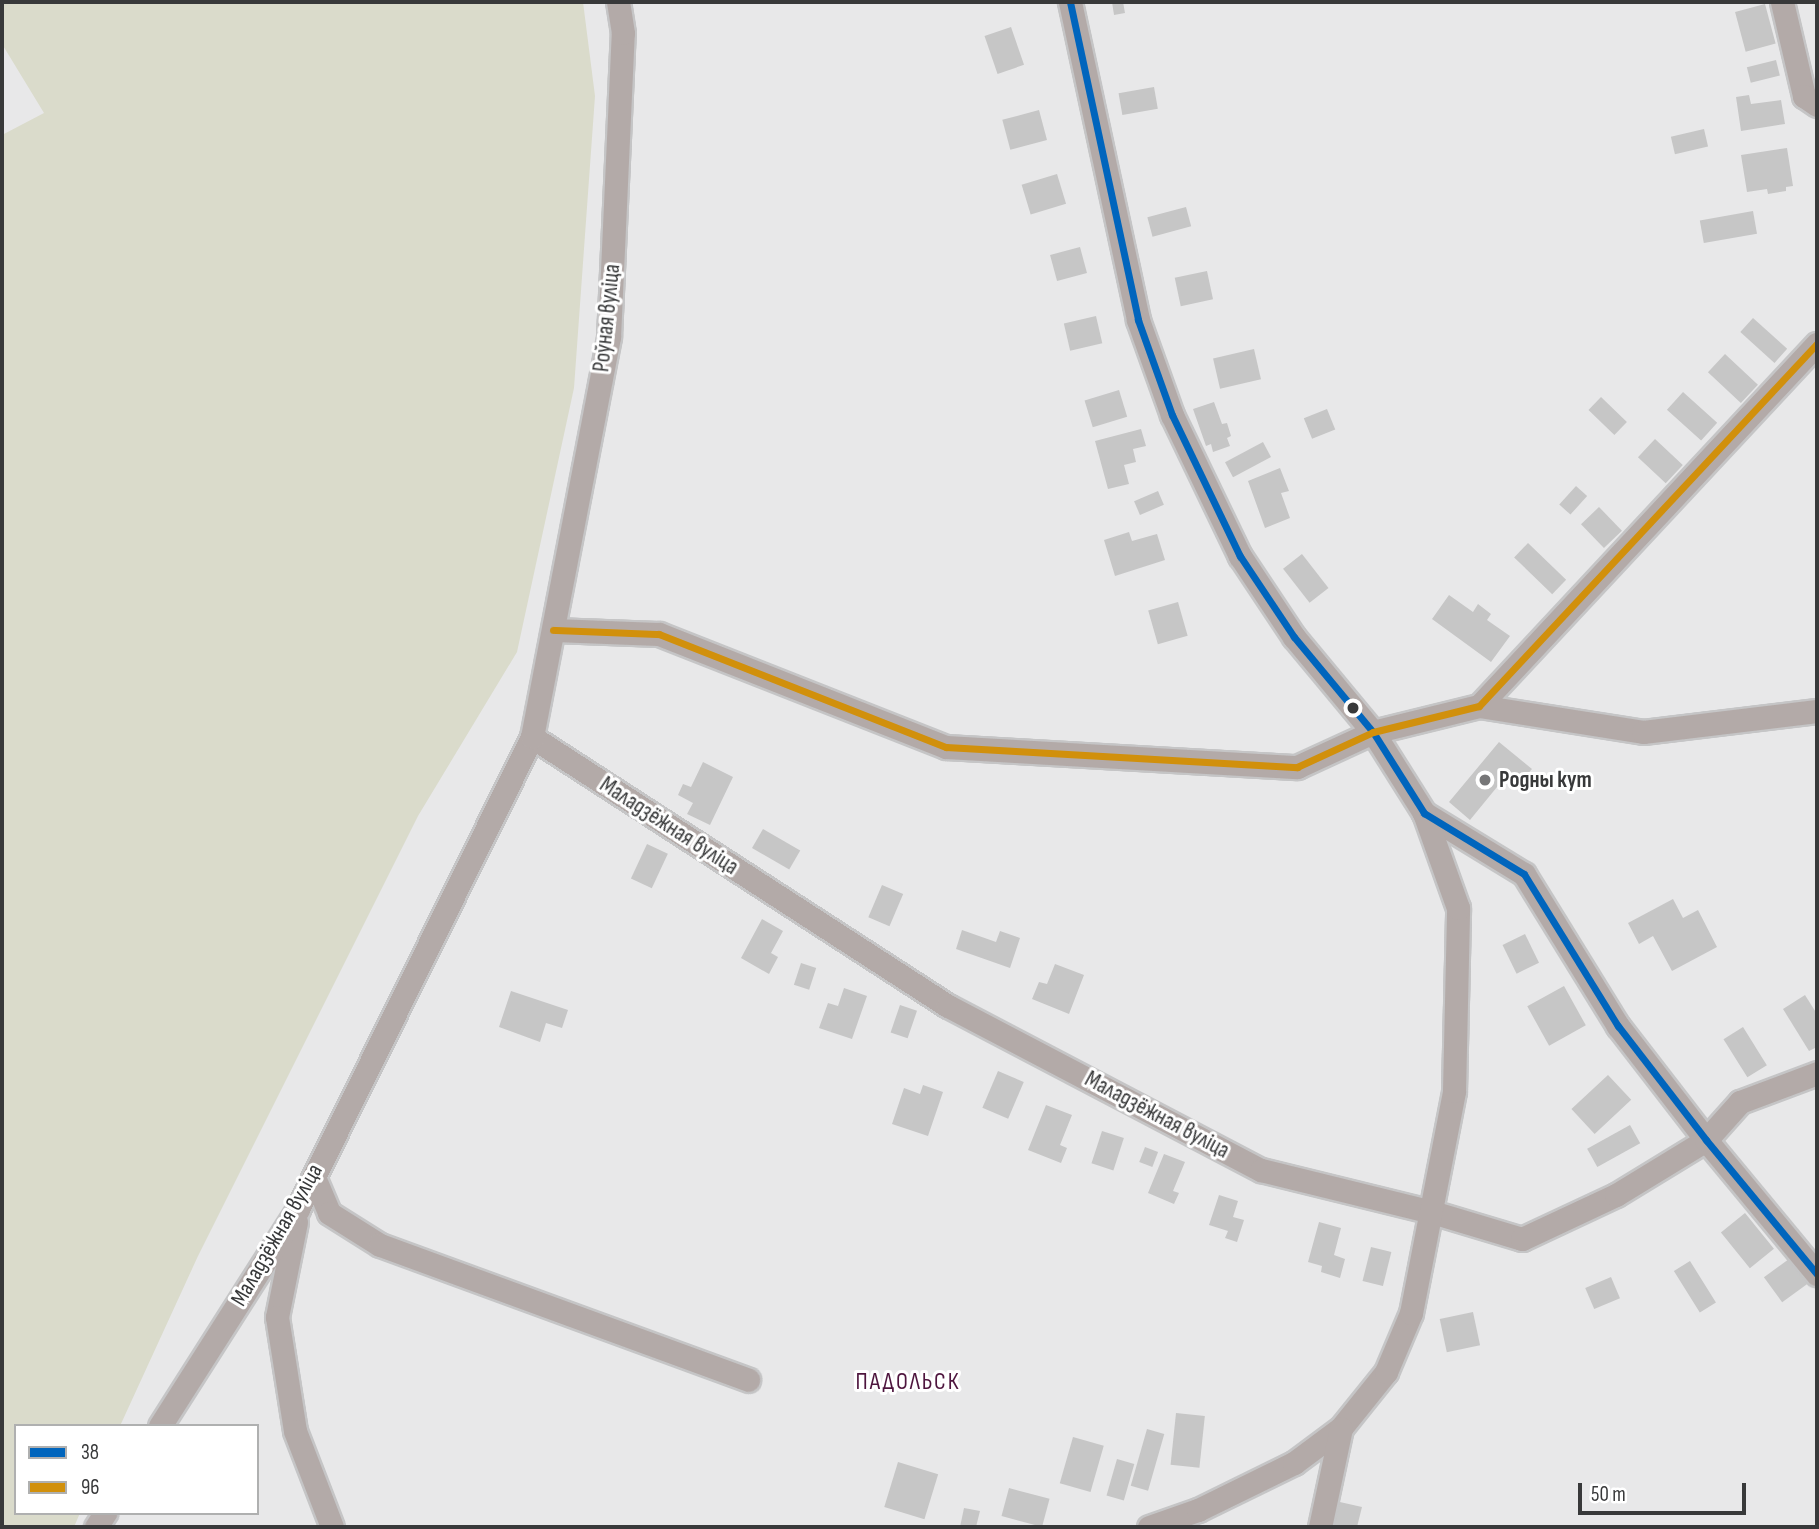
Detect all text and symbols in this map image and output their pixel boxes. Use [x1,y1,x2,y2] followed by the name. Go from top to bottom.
[588,263,626,373] street label: Роўная вуліца
[1346,701,1360,715] unlabelled marker
[1499,766,1592,794] place label: Родны кут
[595,771,743,881] street label: Маладзёжная вуліца
[1477,772,1493,788] marker: Родны кут
[1080,1065,1234,1165] street label: Маладзёжная вуліца
[225,1159,329,1311] street label: Маладзёжная вуліца
[857,1368,959,1396] district label: ПАДОЛЬСК
[14,1424,259,1515] legend
[81,1440,99,1465] text: 38
[1581,1470,1749,1514] scale bar
[81,1475,100,1500] text: 96
[1591,1482,1626,1507] text: 50 m

